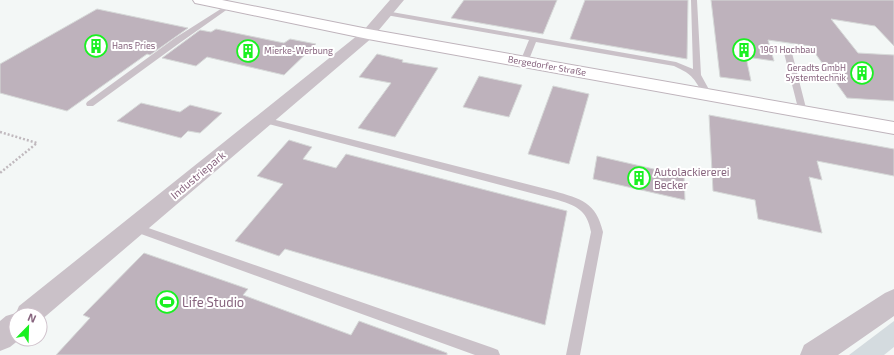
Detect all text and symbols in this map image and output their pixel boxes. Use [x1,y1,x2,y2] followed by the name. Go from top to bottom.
[83,33,109,59] building icon: Hans Pries
[731,37,757,63] building icon: 1961 Hochbau
[235,38,261,64] building icon: Mierke-Werbung
[112,40,156,51] place label: Hans Pries
[760,44,815,55] place label: 1961 Hochbau
[264,45,333,56] place label: Mierke-Werbung
[507,53,587,78] street label: Bergedorfer Straße
[849,60,875,86] building icon: Geradts GmbH Systemtechnik
[786,62,846,83] place label: Geradts GmbH Systemtechnik
[168,148,228,201] street label: Industriepark
[626,165,652,191] building icon: Autolackiererei Becker
[654,165,730,191] place label: Autolackiererei Becker
[154,289,180,315] sports icon: Life Studio
[182,294,244,310] place label: Life Studio
[8,307,48,347] north arrow
[26,310,38,325] text: N

